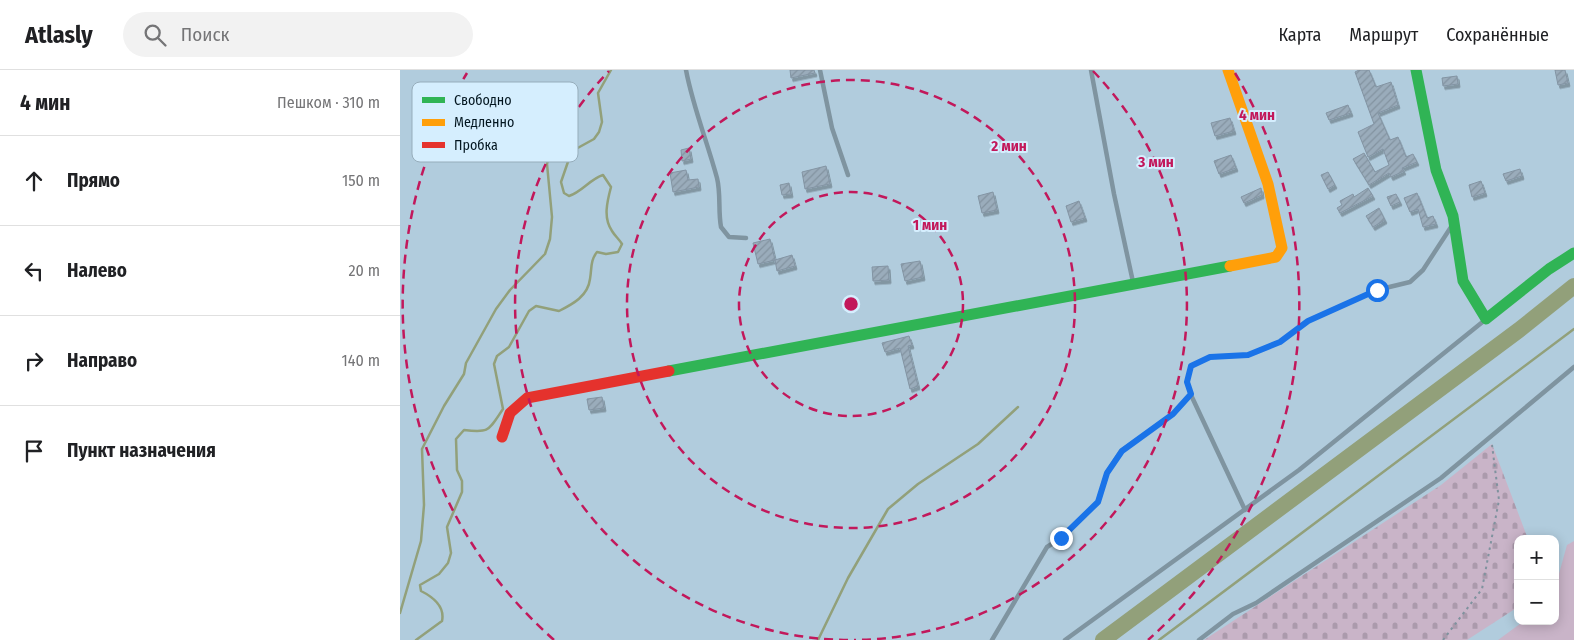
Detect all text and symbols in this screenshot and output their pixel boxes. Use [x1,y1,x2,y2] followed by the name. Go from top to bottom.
[123,12,473,57] search box
[25,21,93,49] text: Atlasly
[141,21,169,49] icon: search
[181,23,229,46] text: Поиск
[1278,24,1321,46] text: Карта
[1349,24,1418,46] text: Маршрут
[1446,24,1549,46] text: Сохранённые
[412,82,578,162] legend
[20,90,70,116] text: 4 мин
[454,92,512,109] text: Свободно
[277,93,380,112] text: Пешком · 310 m
[1239,106,1275,124] text: 4 мин
[454,114,514,131] text: Медленно
[454,137,498,154] text: Пробка
[990,137,1027,155] text: 2 мин
[1137,153,1174,171] text: 3 мин
[20,167,48,195] icon: ahead
[67,169,120,192] text: Прямо
[342,171,380,190] text: 150 m
[913,216,947,234] text: 1 мин
[20,257,48,285] icon: left
[67,259,127,282] text: Налево
[349,261,380,280] text: 20 m
[1366,279,1389,302] route start
[842,295,860,313] centre of rings
[20,347,48,375] icon: right
[67,349,137,372] text: Направо
[342,351,380,370] text: 140 m
[20,437,48,465] icon: arrive
[67,439,216,462] text: Пункт назначения
[1050,527,1073,550] route end
[1514,535,1559,625] map controls
[1514,535,1559,580] button: +
[1514,580,1559,625] button: −

